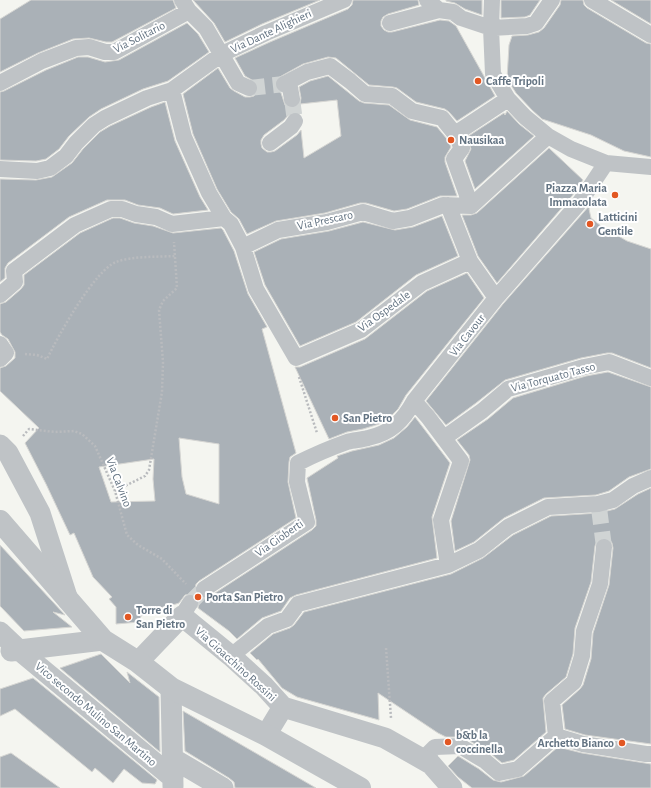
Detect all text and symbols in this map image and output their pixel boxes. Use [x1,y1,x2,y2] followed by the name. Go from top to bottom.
[229,7,313,55] street label: Via Dante Alighieri
[111,19,167,55] street label: Via Solitario
[486,75,544,87] place label: Caffe Tripoli
[473,76,483,86] marker: Caffe Tripoli
[459,134,504,146] place label: Nausikaa
[446,135,456,145] marker: Nausikaa
[545,182,607,208] place label: Piazza Maria Immacolata
[610,190,620,200] marker: Piazza Maria Immacolata
[296,208,354,232] street label: Via Prescaro
[598,211,637,237] place label: Latticini Gentile
[585,219,595,229] marker: Latticini Gentile
[356,288,412,334] street label: Via Ospedale
[447,312,487,358] street label: Via Cavour
[510,360,597,394] street label: Via Torquato Tasso
[343,412,392,424] place label: San Pietro
[330,413,340,423] marker: San Pietro
[104,456,134,509] street label: Via Calvino
[253,517,305,559] street label: Via Gioberti
[206,591,283,603] place label: Porta San Pietro
[193,592,203,602] marker: Porta San Pietro
[136,604,185,630] place label: Torre di San Pietro
[123,612,133,622] marker: Torre di San Pietro
[193,625,279,703] street label: Via Gioacchino Rossini
[33,660,159,768] street label: Vico secondo Mulino San Martino
[456,729,503,755] place label: b&b la coccinella
[443,737,453,747] marker: b&b la coccinella
[538,737,614,749] place label: Archetto Bianco
[617,738,627,748] marker: Archetto Bianco

